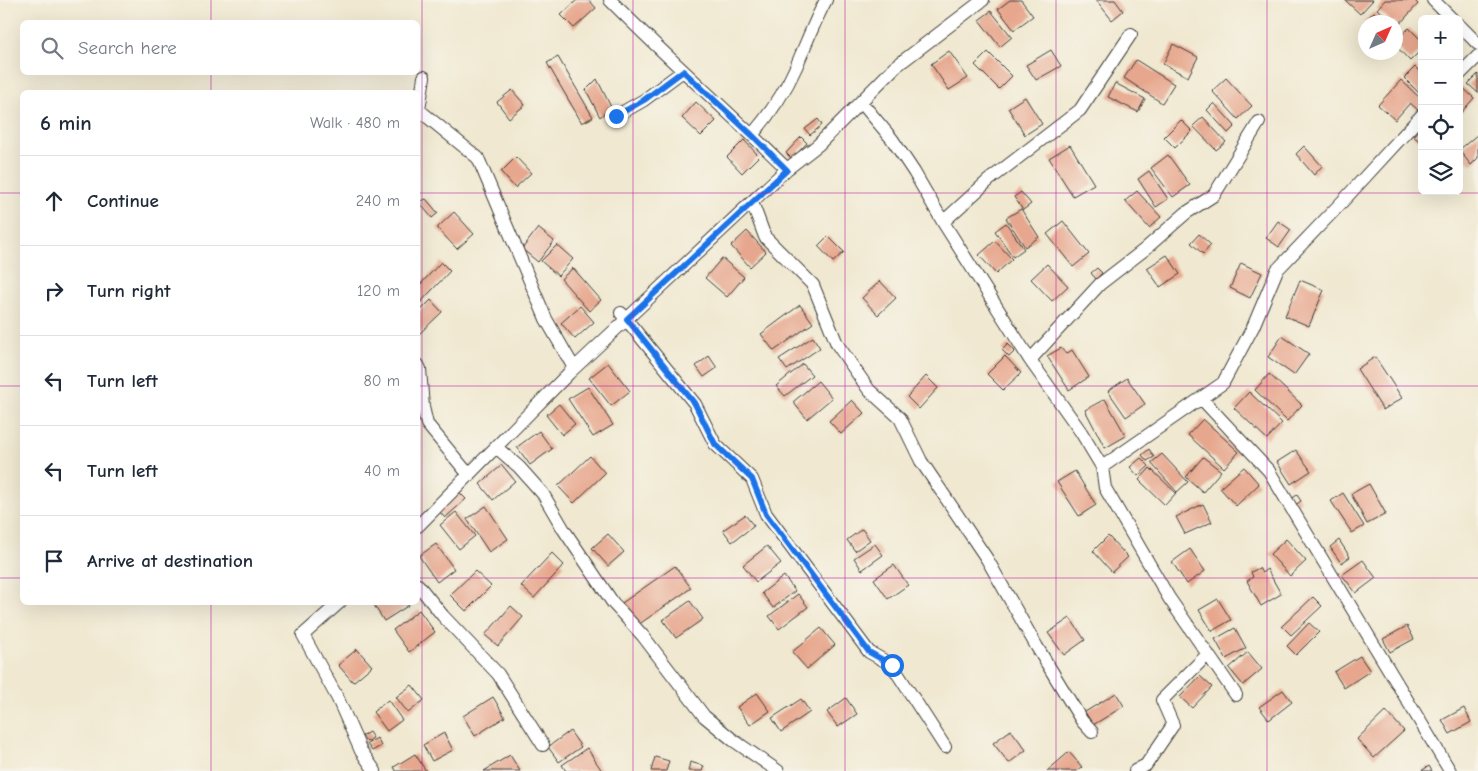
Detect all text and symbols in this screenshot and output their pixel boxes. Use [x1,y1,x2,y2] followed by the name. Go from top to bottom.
[1358,15,1403,60] north arrow
[1418,15,1463,195] map controls
[1418,15,1463,60] button: +
[20,20,420,75] search box
[38,34,66,62] icon: search
[78,37,177,59] text: Search here
[1418,60,1463,105] button: −
[605,105,628,128] route end
[1418,105,1463,150] button: locate
[40,111,92,135] text: 6 min
[310,114,400,132] text: Walk · 480 m
[1418,150,1463,195] button: layers
[40,187,68,215] icon: ahead
[87,190,159,212] text: Continue
[356,192,400,210] text: 240 m
[40,277,68,305] icon: right
[87,280,171,302] text: Turn right
[357,282,400,300] text: 120 m
[40,367,68,395] icon: left
[87,370,158,392] text: Turn left
[363,372,400,390] text: 80 m
[40,457,68,485] icon: left
[87,460,158,482] text: Turn left
[364,462,400,480] text: 40 m
[40,547,68,575] icon: arrive
[87,550,253,572] text: Arrive at destination
[881,654,904,677] route start

